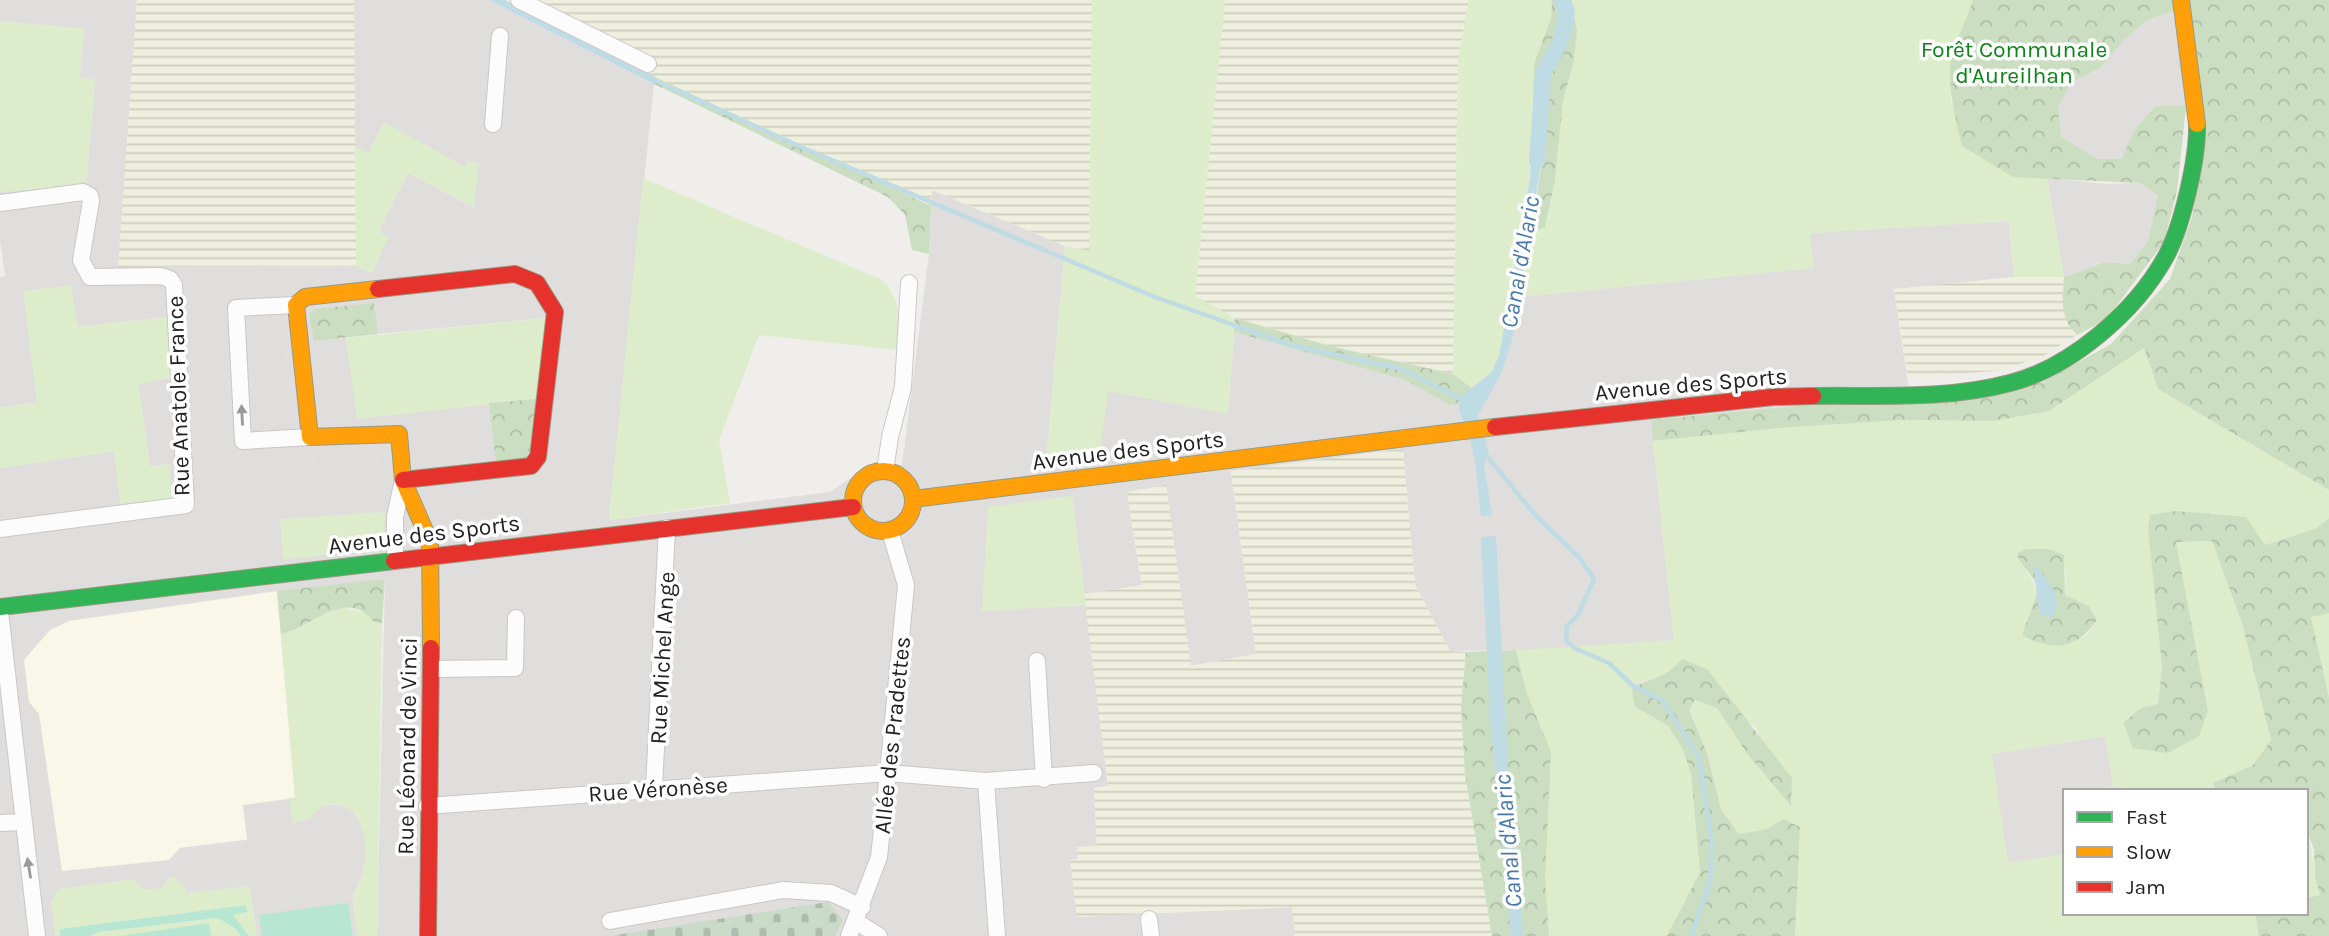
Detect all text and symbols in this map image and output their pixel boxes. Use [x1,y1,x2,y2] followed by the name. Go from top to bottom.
[1921,36,2107,89] park label: Forêt Communale d'Aureilhan
[1495,194,1545,330] water label: Canal d'Alaric
[162,295,195,497] street label: Rue Anatole France
[1594,363,1788,406] street label: Avenue des Sports
[236,404,247,426] one-way arrow
[1031,425,1226,476] street label: Avenue des Sports
[327,509,522,560] street label: Avenue des Sports
[644,571,681,745] street label: Rue Michel Ange
[869,635,916,835] street label: Allée des Pradettes
[392,637,423,855] street label: Rue Léonard de Vinci
[587,771,729,808] street label: Rue Véronèse
[1488,773,1528,909] water label: Canal d'Alaric
[2063,789,2308,915] legend
[2126,805,2167,829] text: Fast
[2126,840,2171,864] text: Slow
[23,857,34,879] one-way arrow
[2126,875,2166,899] text: Jam

